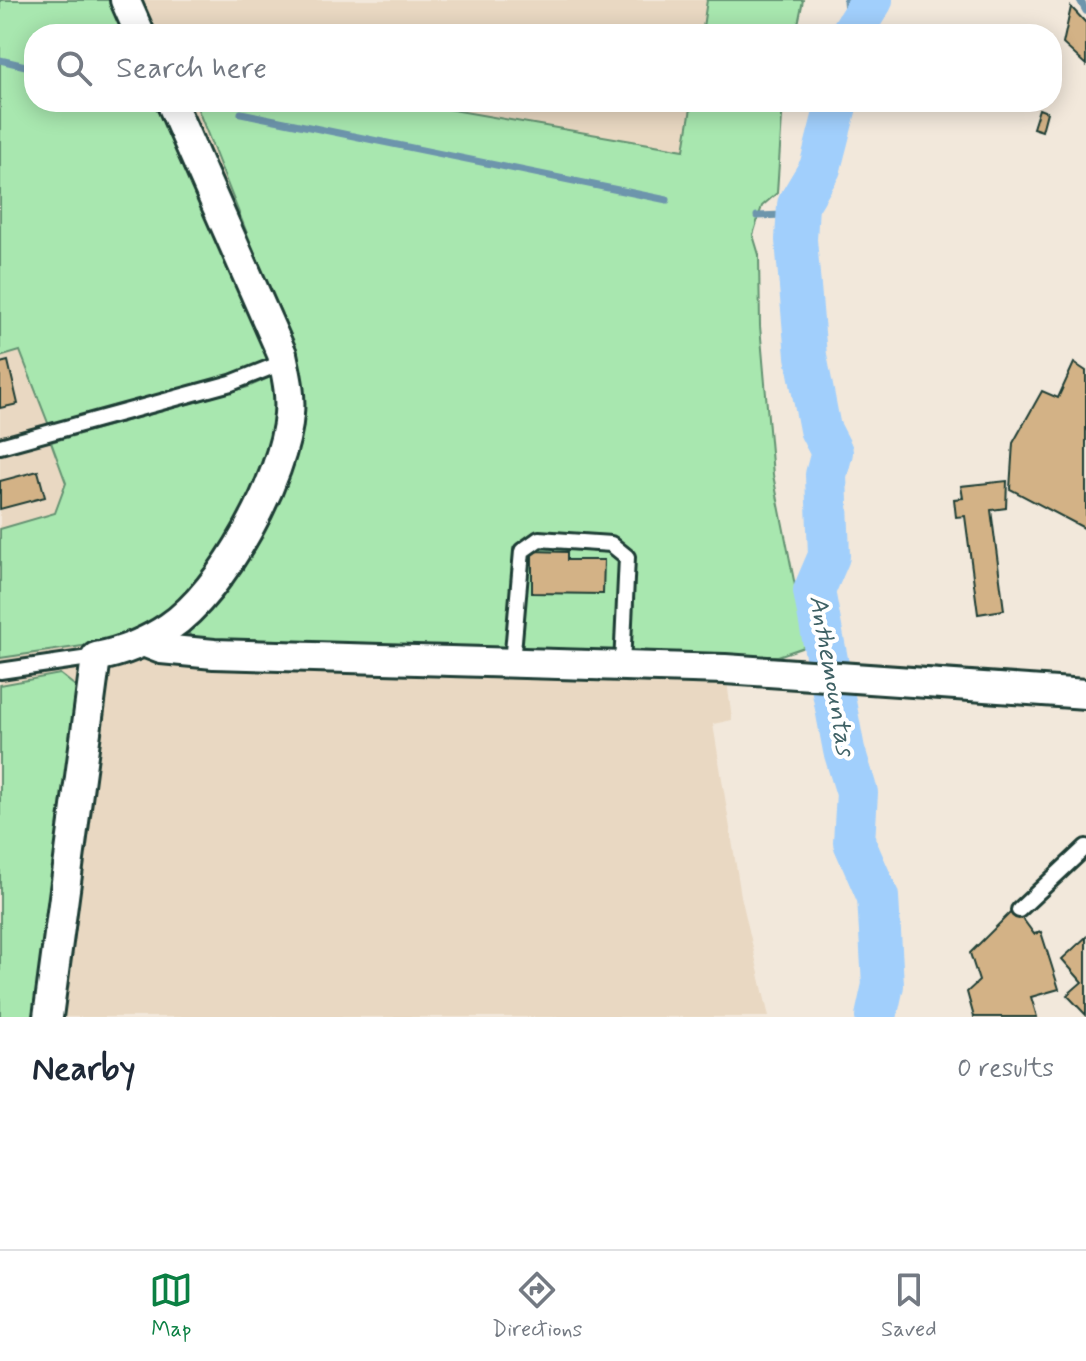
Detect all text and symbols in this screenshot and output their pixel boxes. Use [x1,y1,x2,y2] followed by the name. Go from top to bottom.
[24,24,1062,112] search box
[52,46,96,90] icon: search
[116,49,267,88] text: Search here
[800,593,862,761] water label: Anthemountas
[32,1047,136,1092] text: Nearby
[957,1052,1054,1086] text: 0 results
[149,1268,193,1344] tab: Map
[492,1268,582,1344] tab: Directions
[881,1268,937,1344] tab: Saved

